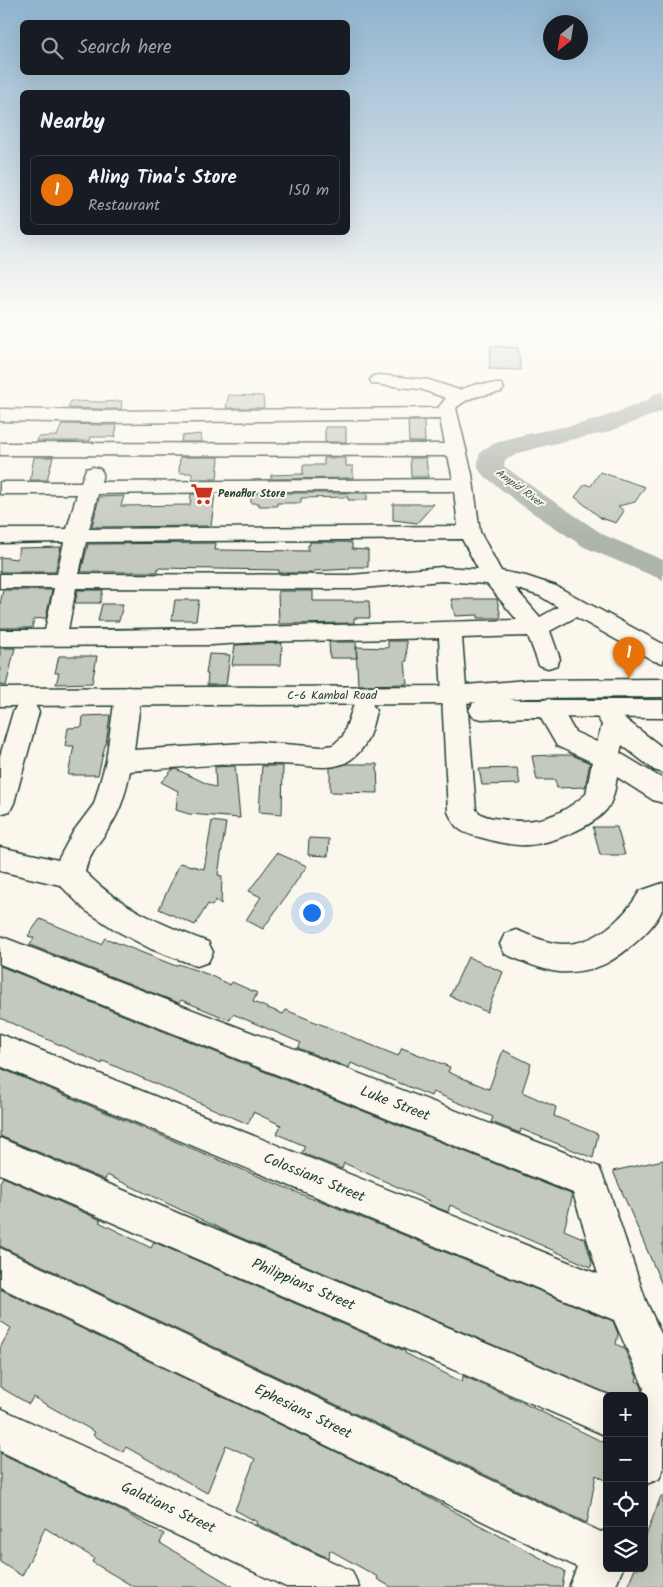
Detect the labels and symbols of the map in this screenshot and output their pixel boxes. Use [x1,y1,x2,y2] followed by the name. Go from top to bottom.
[543,15,588,60] north arrow
[491,464,549,513] water label: Ampid River
[189,481,215,507] supermarket icon: Penaflor Store
[218,485,286,503] place label: Penaflor Store
[613,637,645,678] pin: 1
[287,686,378,705] street label: C-6 Kambal Road
[299,900,325,926] your location
[357,1080,434,1128] street label: Luke Street
[259,1147,369,1209] street label: Colossians Street
[248,1252,359,1318] street label: Philippians Street
[250,1378,356,1446] street label: Ephesians Street
[117,1476,219,1540] street label: Galatians Street

